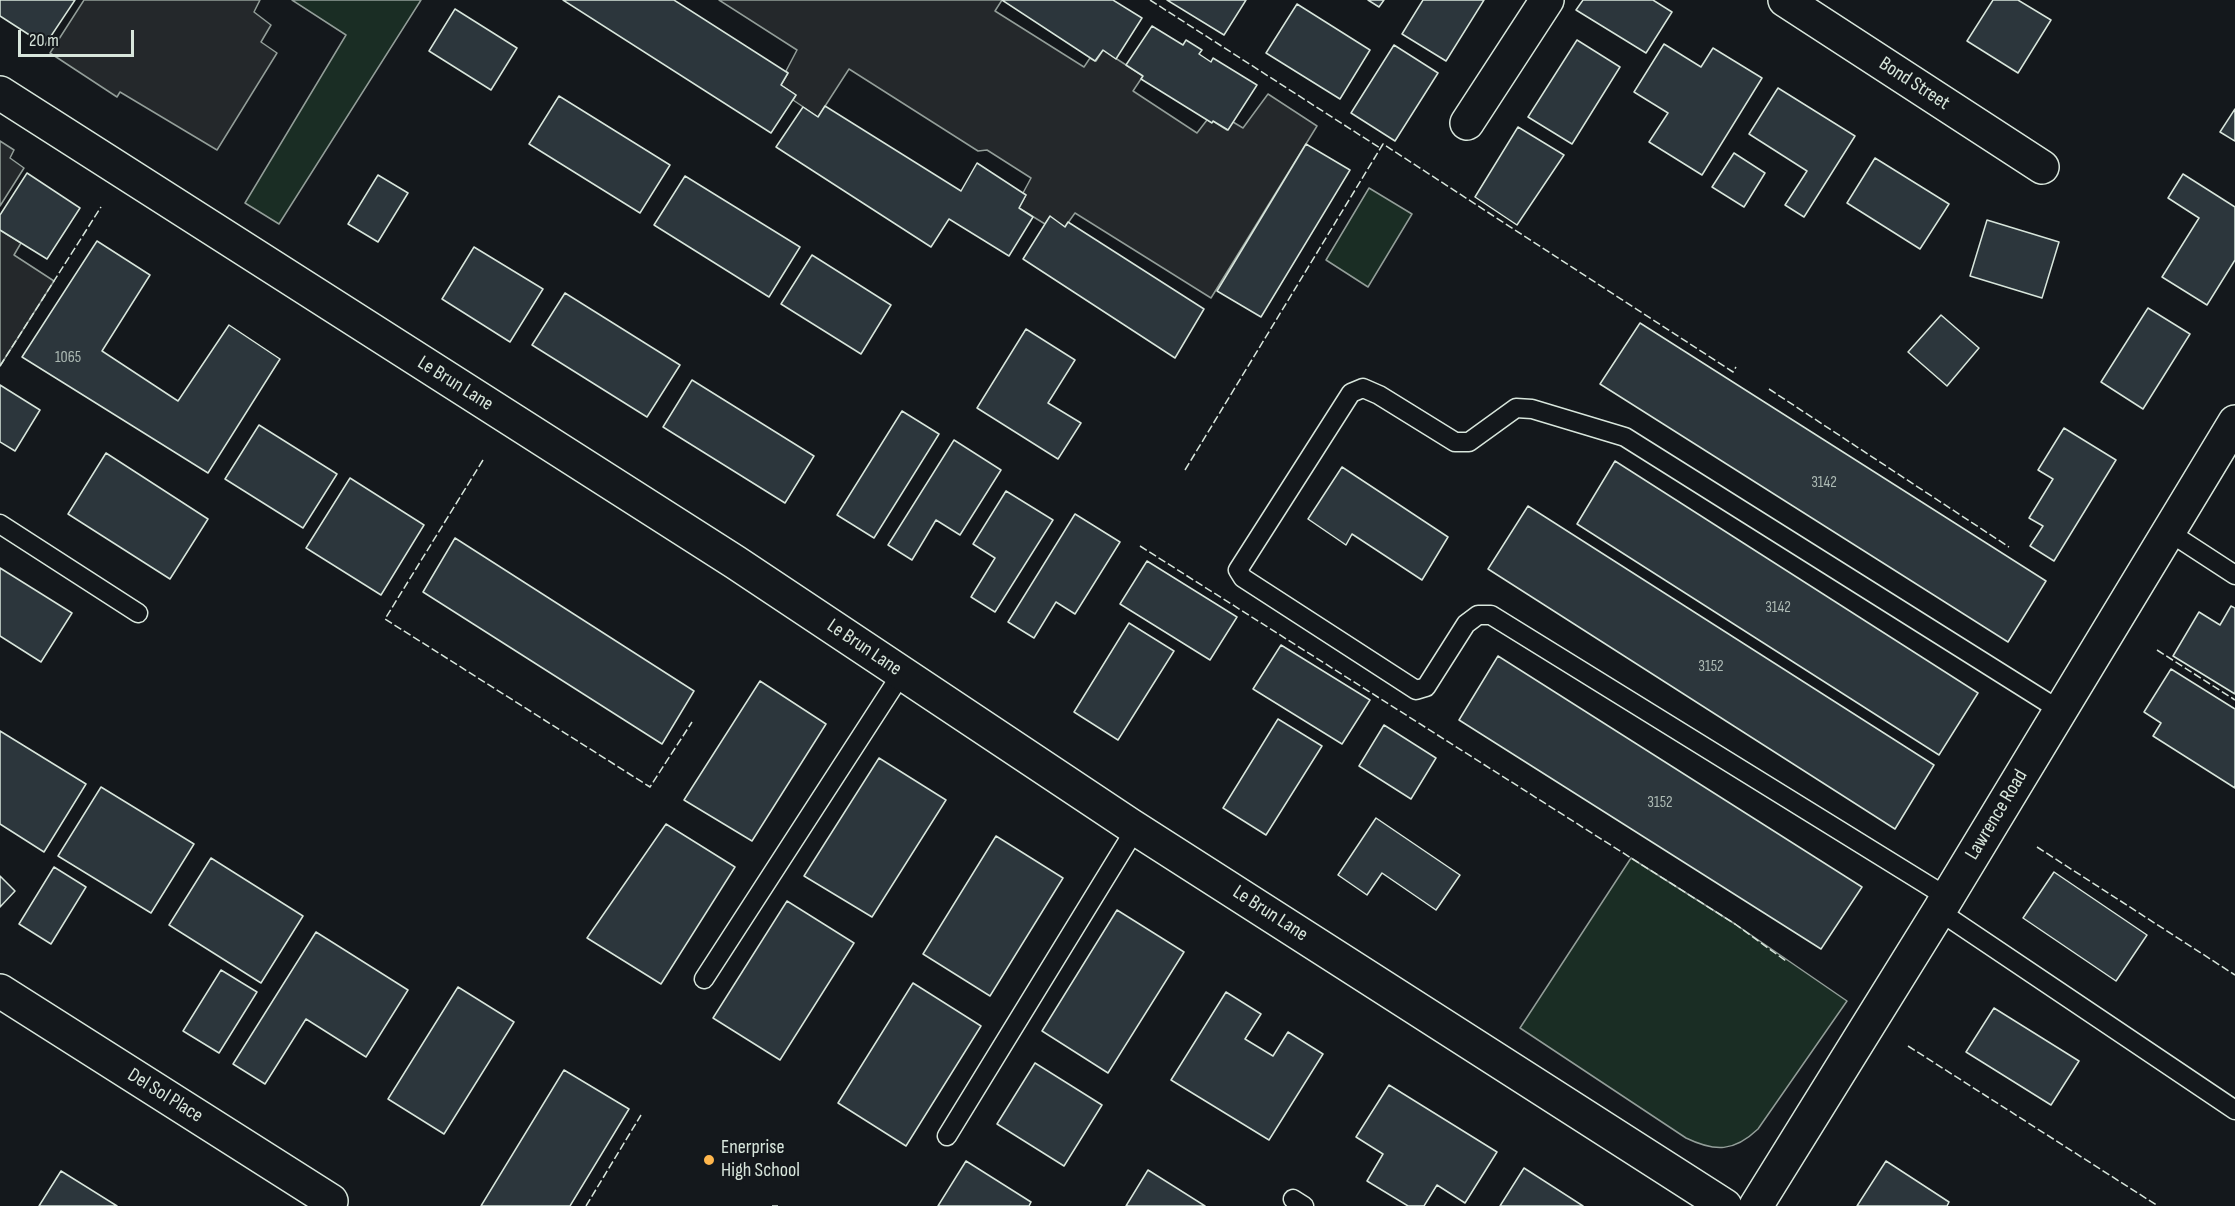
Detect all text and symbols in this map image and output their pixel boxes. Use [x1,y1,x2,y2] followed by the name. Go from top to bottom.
[21,18,136,56] scale bar
[29,30,59,51] text: 20 m
[1874,52,1954,116] street label: Bond Street
[55,348,81,368] house number: 1065
[413,351,497,417] street label: Le Brun Lane
[1811,473,1837,493] house number: 3142
[1765,598,1791,618] house number: 3142
[822,614,906,682] street label: Le Brun Lane
[1698,657,1724,677] house number: 3152
[1961,766,2033,864] street label: Lawrence Road
[1647,793,1673,813] house number: 3152
[1228,881,1312,947] street label: Le Brun Lane
[123,1063,207,1129] street label: Del Sol Place
[721,1136,800,1183] place label: Enerprise High School
[702,1153,716,1167] marker: Enerprise High School

